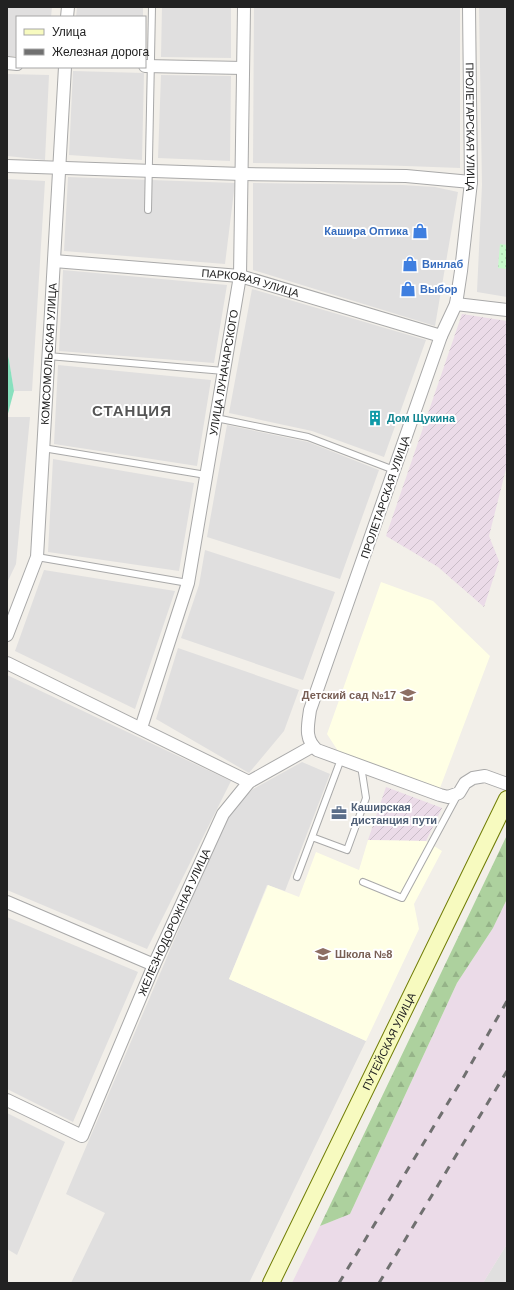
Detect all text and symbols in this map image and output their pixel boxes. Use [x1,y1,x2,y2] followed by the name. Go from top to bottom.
[16,16,146,68] legend
[52,25,86,39] text: Улица
[52,45,149,59] text: Железная дорога
[464,62,477,193] street label: ПРОЛЕТАРСКАЯ УЛИЦА
[411,222,429,240] shop icon: Кашира Оптика
[324,225,409,237] place label: Кашира Оптика
[401,255,419,273] shop icon: Винлаб
[422,258,463,270] place label: Винлаб
[201,267,301,300] street label: ПАРКОВАЯ УЛИЦА
[399,280,417,298] shop icon: Выбор
[39,282,59,425] street label: КОМСОМОЛЬСКАЯ УЛИЦА
[420,283,458,295] place label: Выбор
[207,308,240,436] street label: УЛИЦА ЛУНАЧАРСКОГО
[92,402,172,419] district label: СТАНЦИЯ
[366,409,384,427] building icon: Дом Щукина
[387,412,456,424] place label: Дом Щукина
[358,434,412,560] street label: ПРОЛЕТАРСКАЯ УЛИЦА
[399,686,417,704] school or university icon: Детский сад №17
[302,689,396,701] place label: Детский сад №17
[351,801,437,826] place label: Каширская дистанция пути
[330,804,348,822] office icon: Каширская дистанция пути
[136,846,213,997] street label: ЖЕЛЕЗНОДОРОЖНАЯ УЛИЦА
[314,945,332,963] school or university icon: Школа №8
[335,948,392,960] place label: Школа №8
[360,990,418,1092] street label: ПУТЕЙСКАЯ УЛИЦА

